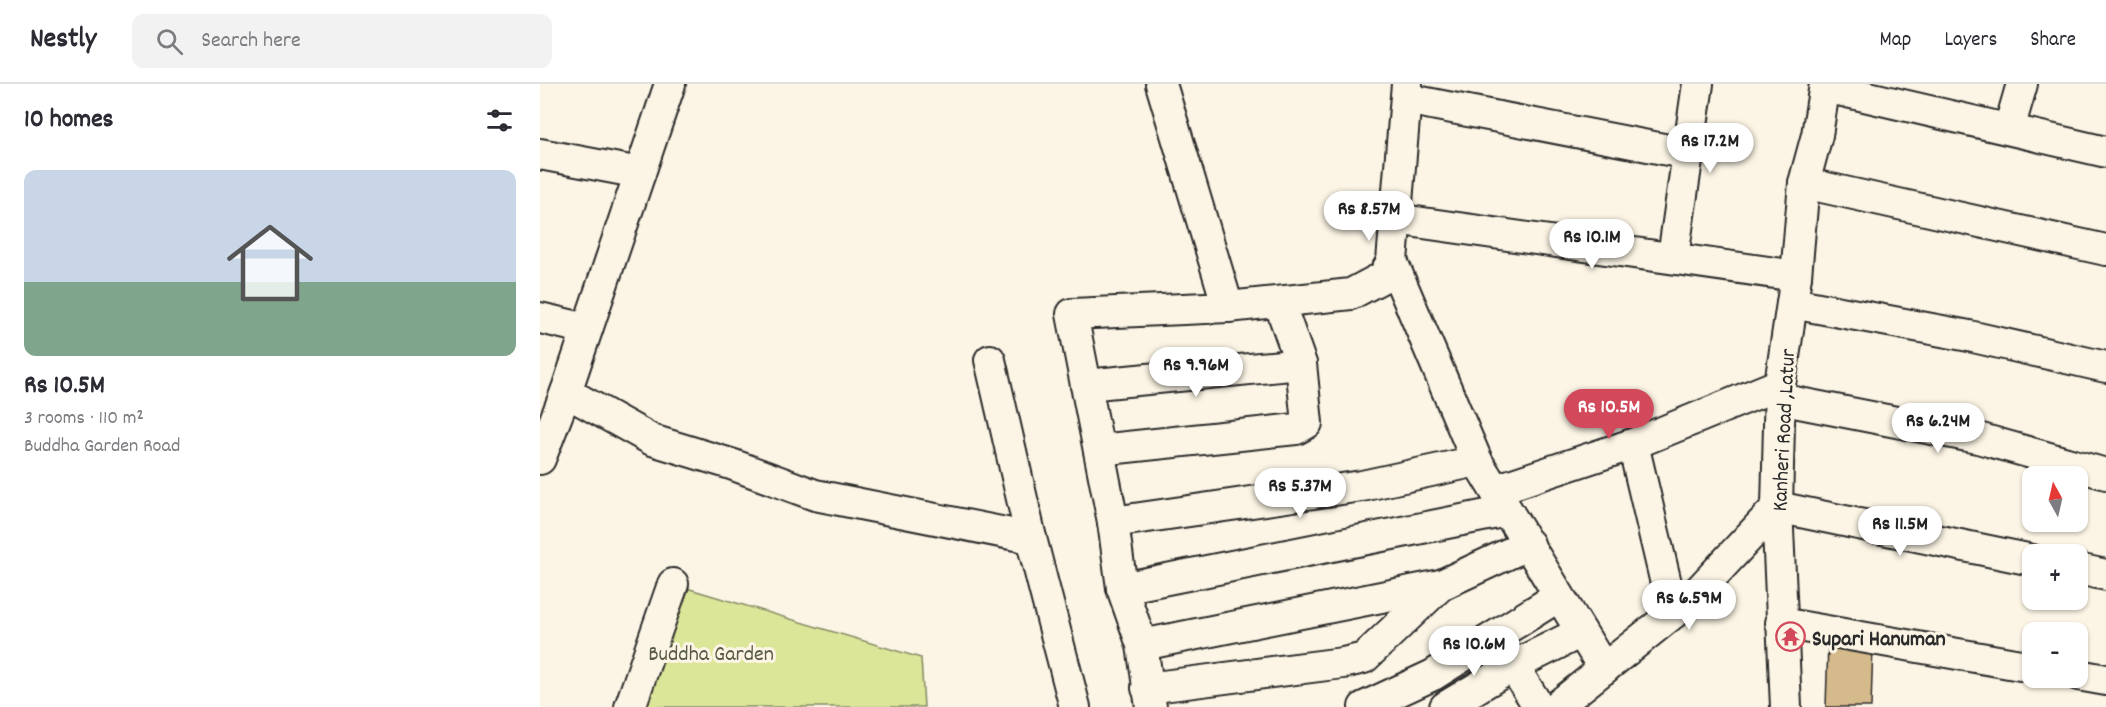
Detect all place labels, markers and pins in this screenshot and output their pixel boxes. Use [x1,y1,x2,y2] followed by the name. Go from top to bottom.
[1648,123,1772,174] pin: Rs 17.2M
[1307,191,1431,242] pin: Rs 8.57M
[1530,219,1654,270] pin: Rs 10.1M
[1134,347,1258,398] pin: Rs 9.96M
[1547,389,1671,440] pin: Rs 10.5M
[1876,403,2000,454] pin: Rs 6.24M
[1238,468,1362,519] pin: Rs 5.37M
[1838,506,1962,557] pin: Rs 11.5M
[1627,580,1751,631] pin: Rs 6.59M
[1775,621,1807,653] temple icon: Supari Hanuman
[1812,625,1946,656] place label: Supari Hanuman
[1412,626,1536,677] pin: Rs 10.6M

